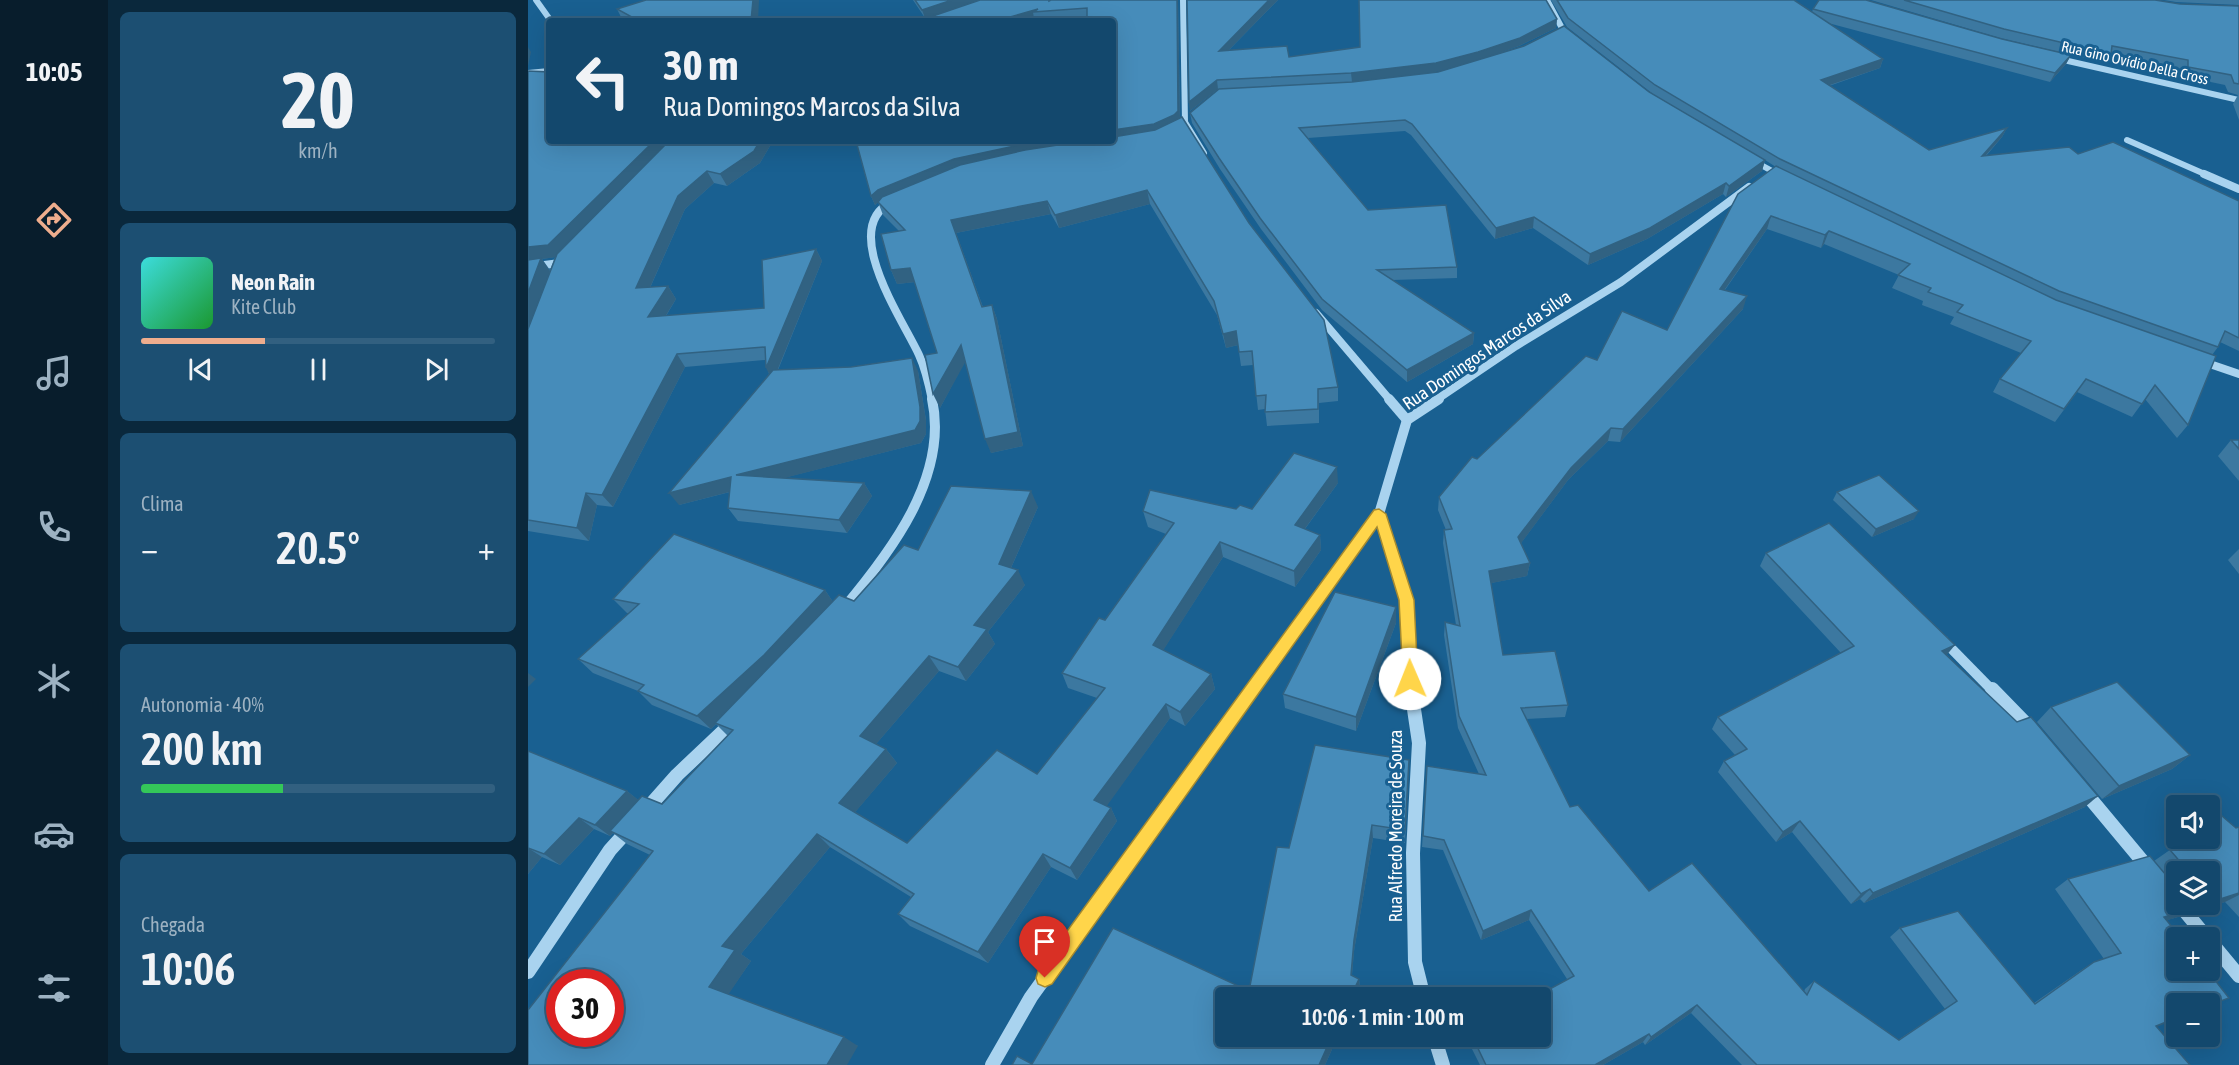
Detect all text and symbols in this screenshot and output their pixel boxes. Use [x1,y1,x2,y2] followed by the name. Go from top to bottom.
[2060,37,2210,88] street label: Rua Gino Ovídio Della Cross
[663,41,738,89] text: 30 m
[564,42,642,120] icon: left
[281,55,355,145] text: 20
[26,56,82,87] text: 10:05
[663,91,961,122] text: Rua Domingos Marcos da Silva
[298,139,338,162] text: km/h
[33,199,75,241] icon: directions
[231,269,315,295] text: Neon Rain
[1399,285,1575,414] street label: Rua Domingos Marcos da Silva
[231,295,296,318] text: Kite Club
[33,352,75,394] icon: music
[184,353,217,386] icon: previous
[302,353,335,386] icon: pause
[420,353,453,386] icon: next
[141,492,184,515] text: Clima
[33,506,75,548] icon: phone
[276,522,360,574] text: 20.5°
[141,529,158,567] text: −
[478,529,495,567] text: +
[1378,647,1442,711] position arrow
[33,660,75,702] icon: climate
[141,693,264,716] text: Autonomia · 40%
[141,723,263,775] text: 200 km
[1385,730,1406,922] street label: Rua Alfredo Moreira de Souza
[2166,795,2220,1047] map controls
[2166,795,2220,849] button: sound
[33,813,75,855] icon: car
[2166,861,2220,915] button: layers
[141,913,205,936] text: Chegada
[1019,916,1070,978] pin
[1028,925,1061,958] icon: arrive
[2166,927,2220,981] button: +
[141,943,235,995] text: 10:06
[33,967,75,1009] icon: filters
[546,969,624,1047] speed limit sign: 30
[2166,993,2220,1047] button: −
[1302,1004,1464,1030] text: 10:06 · 1 min · 100 m

